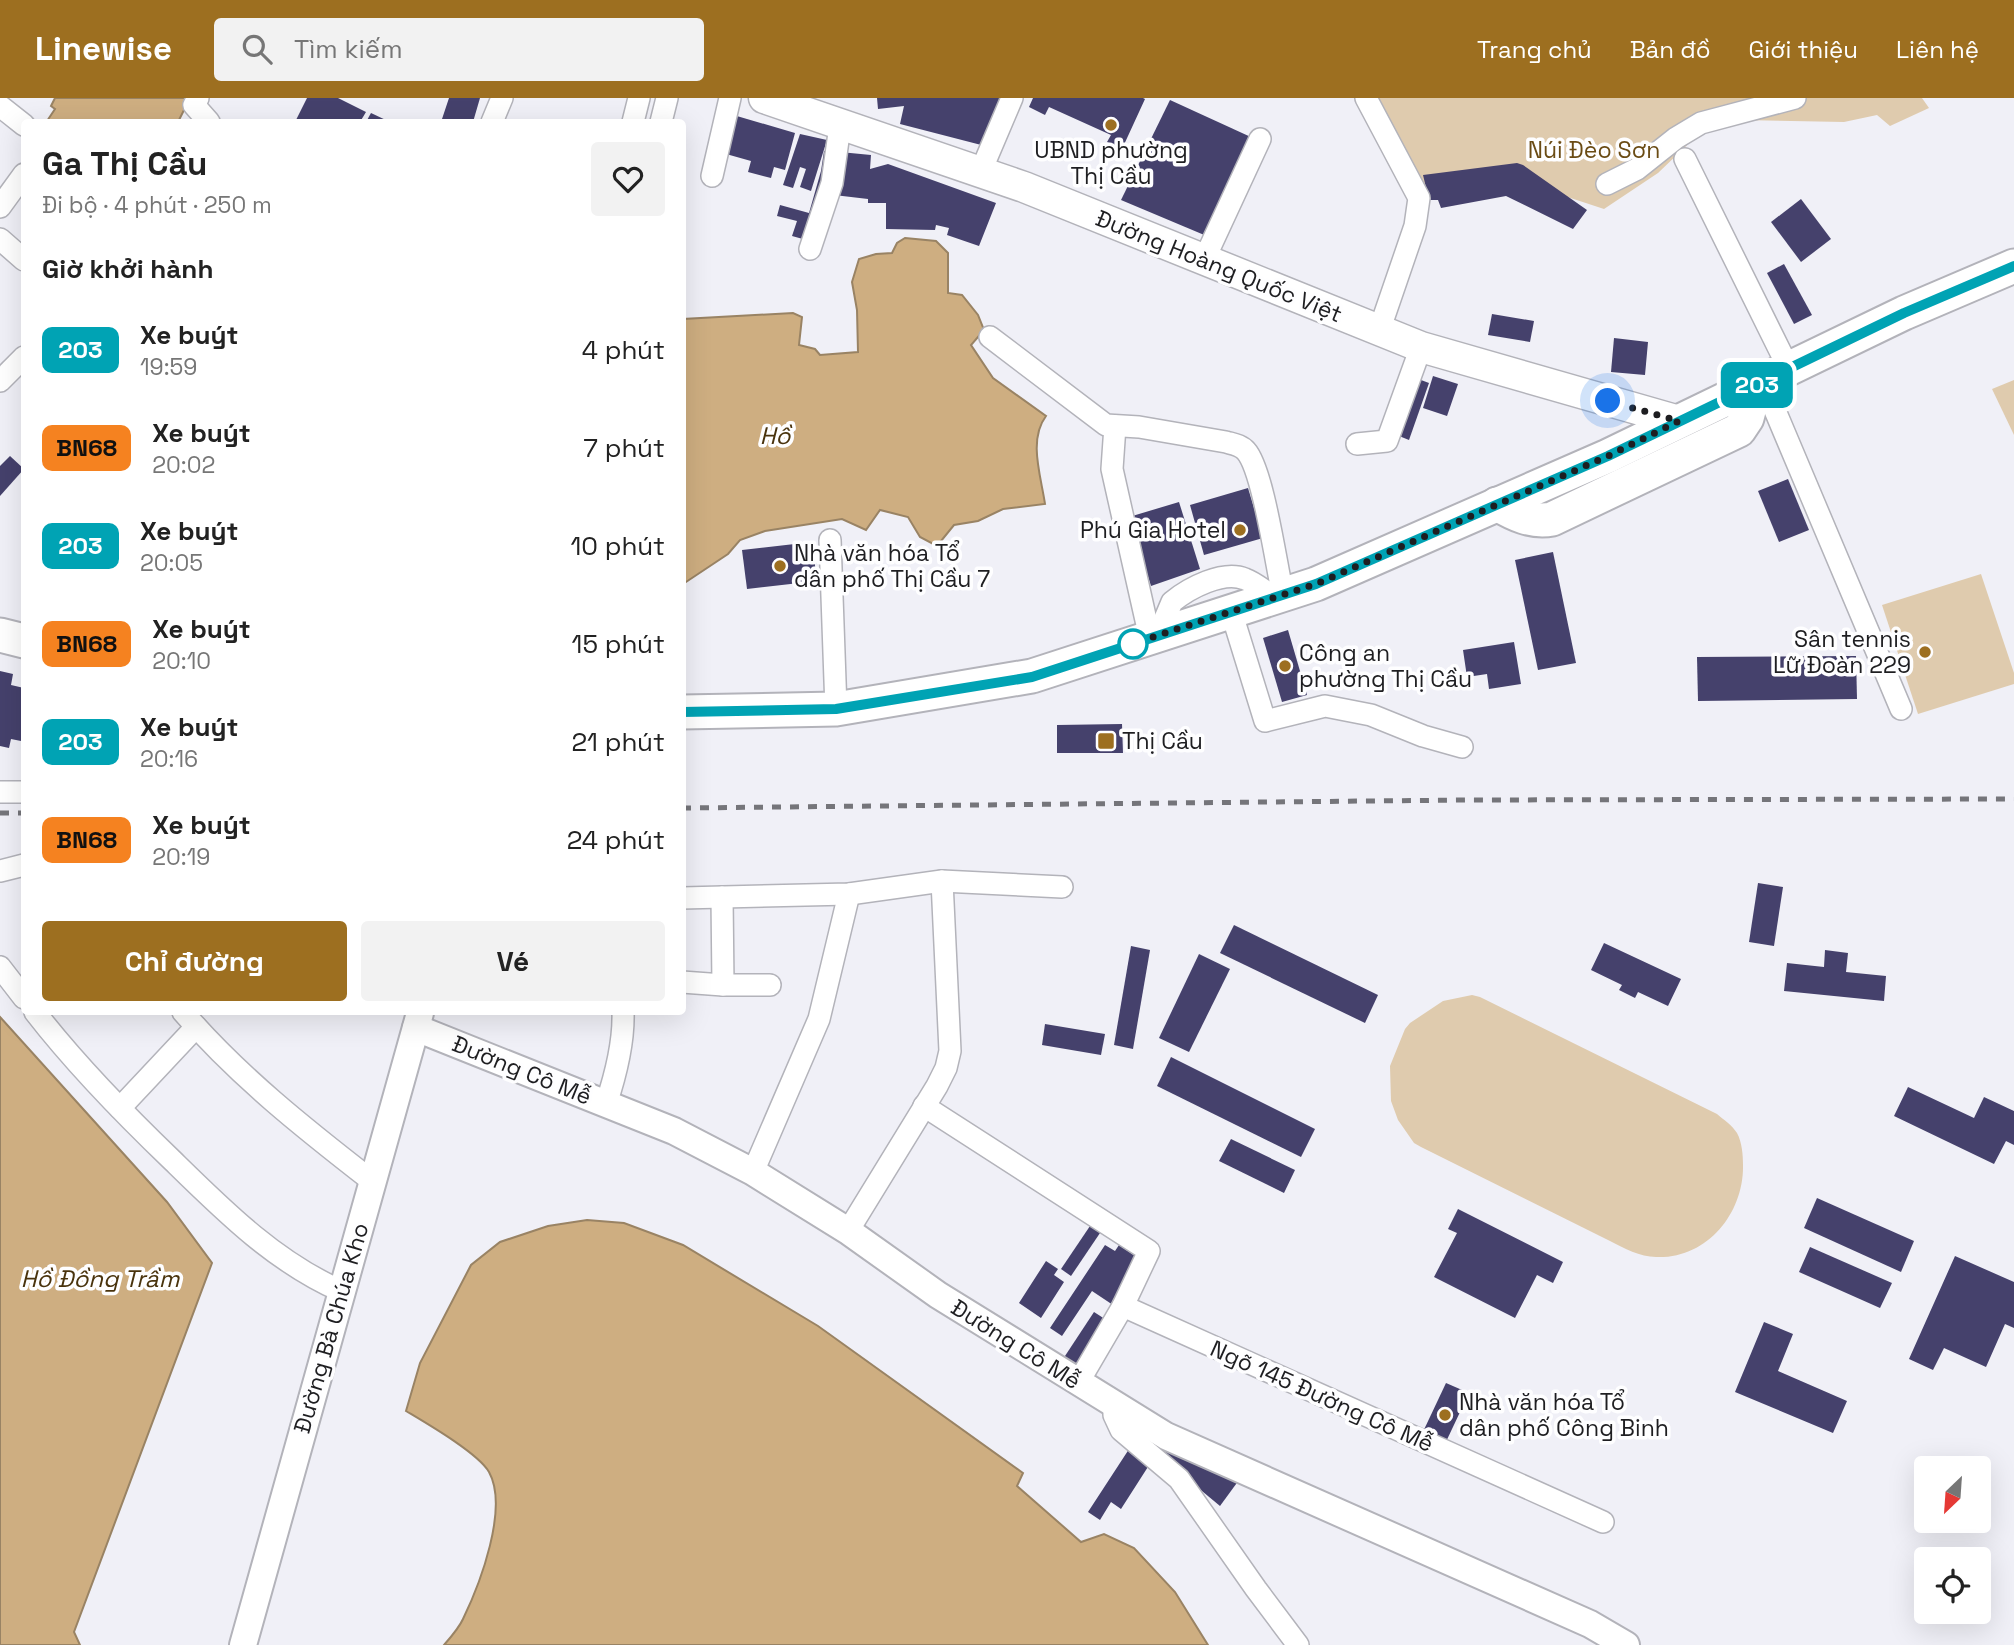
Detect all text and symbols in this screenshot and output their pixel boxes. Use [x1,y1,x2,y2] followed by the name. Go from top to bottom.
[214,18,704,81] search box
[35,28,172,70] text: Linewise
[238,30,276,68] icon: search
[294,32,403,66] text: Tìm kiếm
[1477,34,1592,65] text: Trang chủ
[1630,34,1711,65] text: Bản đồ
[1749,34,1858,65] text: Giới thiệu
[1896,34,1979,65] text: Liên hệ
[1103,117,1119,133] marker: UBND phường Thị Cầu
[1034,135,1188,191] place label: UBND phường Thị Cầu
[1528,135,1660,165] park label: Núi Đèo Sơn
[591,142,665,216] button: heart
[42,143,207,185] text: Ga Thị Cầu
[42,190,272,220] text: Đi bộ · 4 phút · 250 m
[1091,203,1347,329] street label: Đường Hoàng Quốc Việt
[42,252,213,286] text: Giờ khởi hành
[140,318,238,352] text: Xe buýt
[582,333,665,367] text: 4 phút
[58,334,103,365] text: 203
[140,352,197,382] text: 19:59
[1717,362,1797,408] line badge: 203
[1735,369,1779,400] text: 203
[1590,383,1625,418] your location
[152,416,251,450] text: Xe buýt
[760,420,792,451] water label: Hồ
[583,431,665,465] text: 7 phút
[56,432,117,463] text: BN68
[152,450,215,480] text: 20:02
[140,514,238,548] text: Xe buýt
[1080,515,1226,545] place label: Phú Gia Hotel
[1232,522,1248,538] marker: Phú Gia Hotel
[570,529,665,563] text: 10 phút
[58,530,103,561] text: 203
[794,538,990,594] place label: Nhà văn hóa Tổ dân phố Thị Cầu 7
[140,548,203,578] text: 20:05
[772,558,788,574] marker: Nhà văn hóa Tổ dân phố Thị Cầu 7
[152,612,251,646] text: Xe buýt
[1773,624,1911,680] place label: Sân tennis Lữ Đoàn 229
[572,627,665,661] text: 15 phút
[56,628,117,659] text: BN68
[1118,629,1148,659] unlabelled marker
[1299,638,1472,694] place label: Công an phường Thị Cầu
[1917,644,1933,660] marker: Sân tennis Lữ Đoàn 229
[152,646,211,676] text: 20:10
[1277,658,1293,674] marker: Công an phường Thị Cầu
[140,710,238,744] text: Xe buýt
[571,725,665,759] text: 21 phút
[58,726,103,757] text: 203
[1122,726,1203,756] place label: Thị Cầu
[1096,731,1116,751] marker: Thị Cầu
[140,744,198,774] text: 20:16
[152,808,251,842] text: Xe buýt
[567,823,665,857] text: 24 phút
[56,824,117,855] text: BN68
[152,842,210,872] text: 20:19
[42,921,347,1001] button: Chỉ đường
[361,921,665,1001] button: Vé
[448,1028,596,1112] street label: Đường Cô Mễ
[287,1219,375,1437] street label: Đường Bà Chúa Kho
[21,1263,181,1294] water label: Hồ Đồng Trầm
[945,1292,1087,1396] street label: Đường Cô Mễ
[1206,1333,1438,1459] street label: Ngõ 145 Đường Cô Mễ
[1459,1387,1669,1443] place label: Nhà văn hóa Tổ dân phố Công Binh
[1437,1407,1453,1423] marker: Nhà văn hóa Tổ dân phố Công Binh
[1914,1456,1992,1533] north arrow
[1914,1456,1991,1624] map controls
[1914,1547,1991,1624] button: locate

